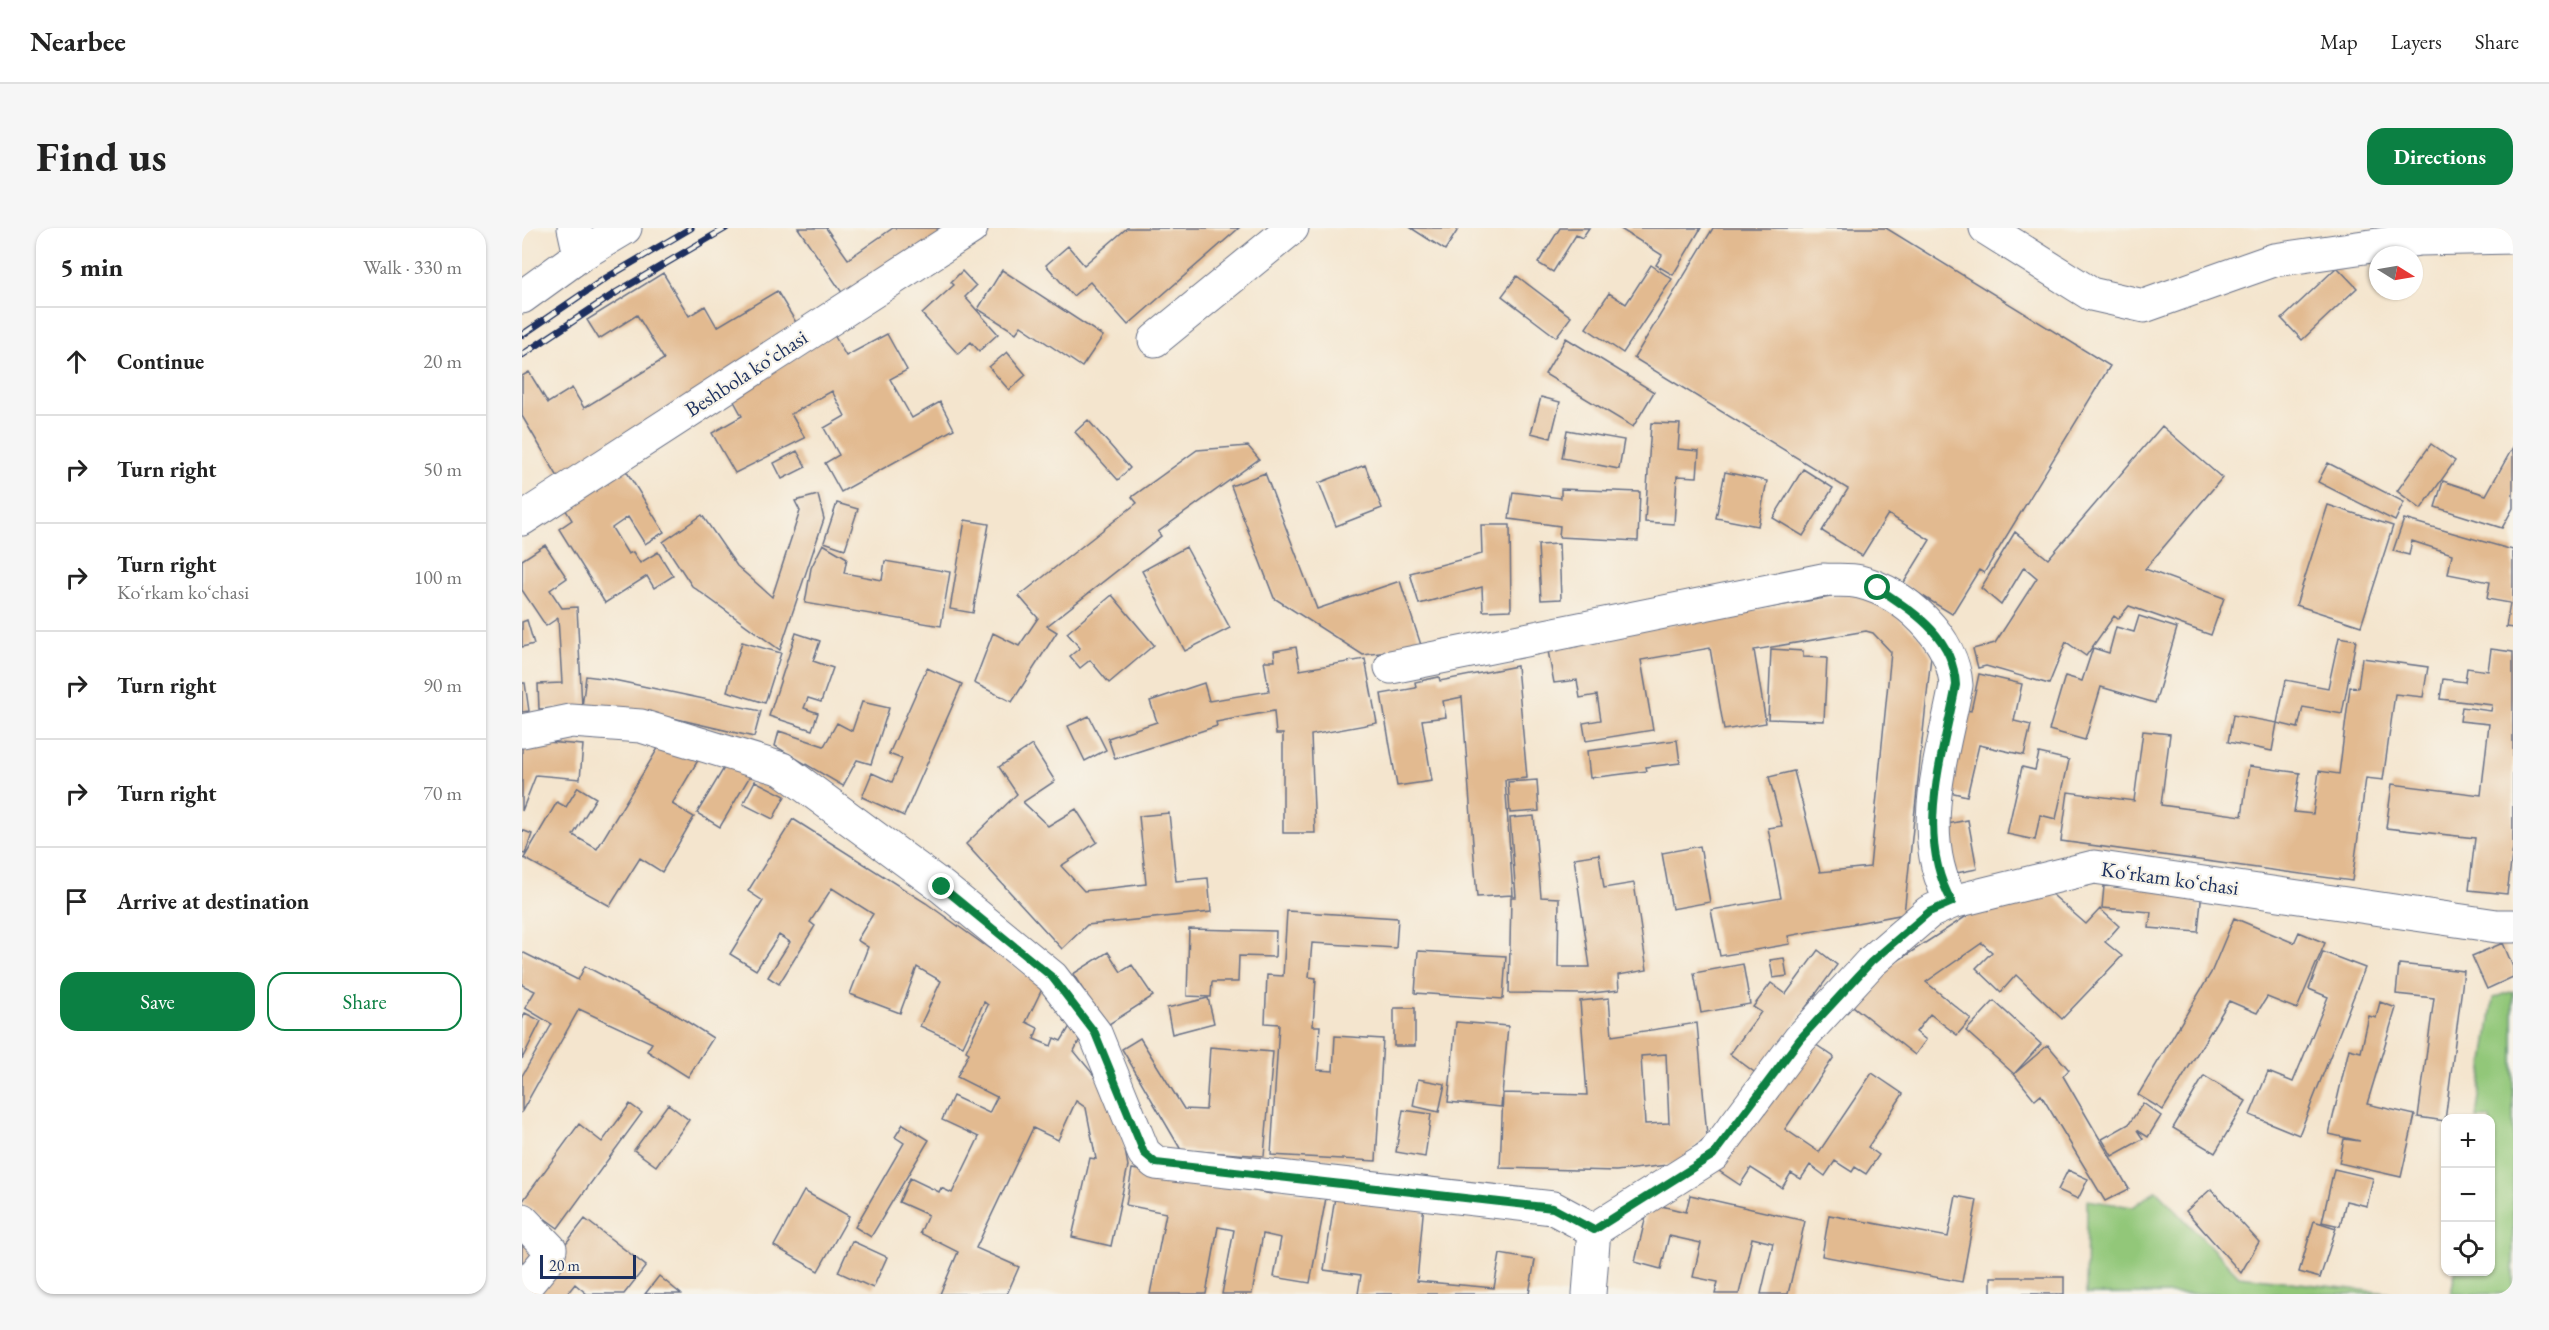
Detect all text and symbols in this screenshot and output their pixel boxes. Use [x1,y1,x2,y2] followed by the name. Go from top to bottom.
[30,23,126,59] text: Nearbee
[2320,28,2358,55] text: Map
[2391,28,2442,55] text: Layers
[2475,28,2519,55] text: Share
[2367,128,2513,185] button: Directions
[36,129,167,184] text: Find us
[2369,246,2423,300] north arrow
[60,250,123,284] text: 5 min
[363,254,462,280] text: Walk · 330 m
[680,323,812,423] street label: Beshbola koʻchasi
[60,345,93,378] icon: ahead
[117,347,204,376] text: Continue
[423,348,462,374] text: 20 m
[60,453,93,486] icon: right
[117,455,216,484] text: Turn right
[423,456,462,482] text: 50 m
[117,550,216,579] text: Turn right
[60,561,93,594] icon: right
[414,564,462,590] text: 100 m
[1864,574,1890,600] route start
[117,579,249,605] text: Koʻrkam koʻchasi
[60,669,93,702] icon: right
[117,671,216,700] text: Turn right
[423,672,462,698] text: 90 m
[60,777,93,810] icon: right
[117,779,216,808] text: Turn right
[423,780,462,806] text: 70 m
[2099,855,2241,901] street label: Koʻrkam koʻchasi
[928,873,954,899] route end
[60,885,93,918] icon: arrive
[117,887,309,916] text: Arrive at destination
[60,972,255,1031] button: Save
[267,972,462,1031] button: Share
[2441,1114,2495,1276] map controls
[2441,1114,2495,1168] button: +
[2441,1168,2495,1222] button: −
[2441,1222,2495,1276] button: locate
[540,1252,636,1280] scale bar
[549,1255,580,1276] text: 20 m

